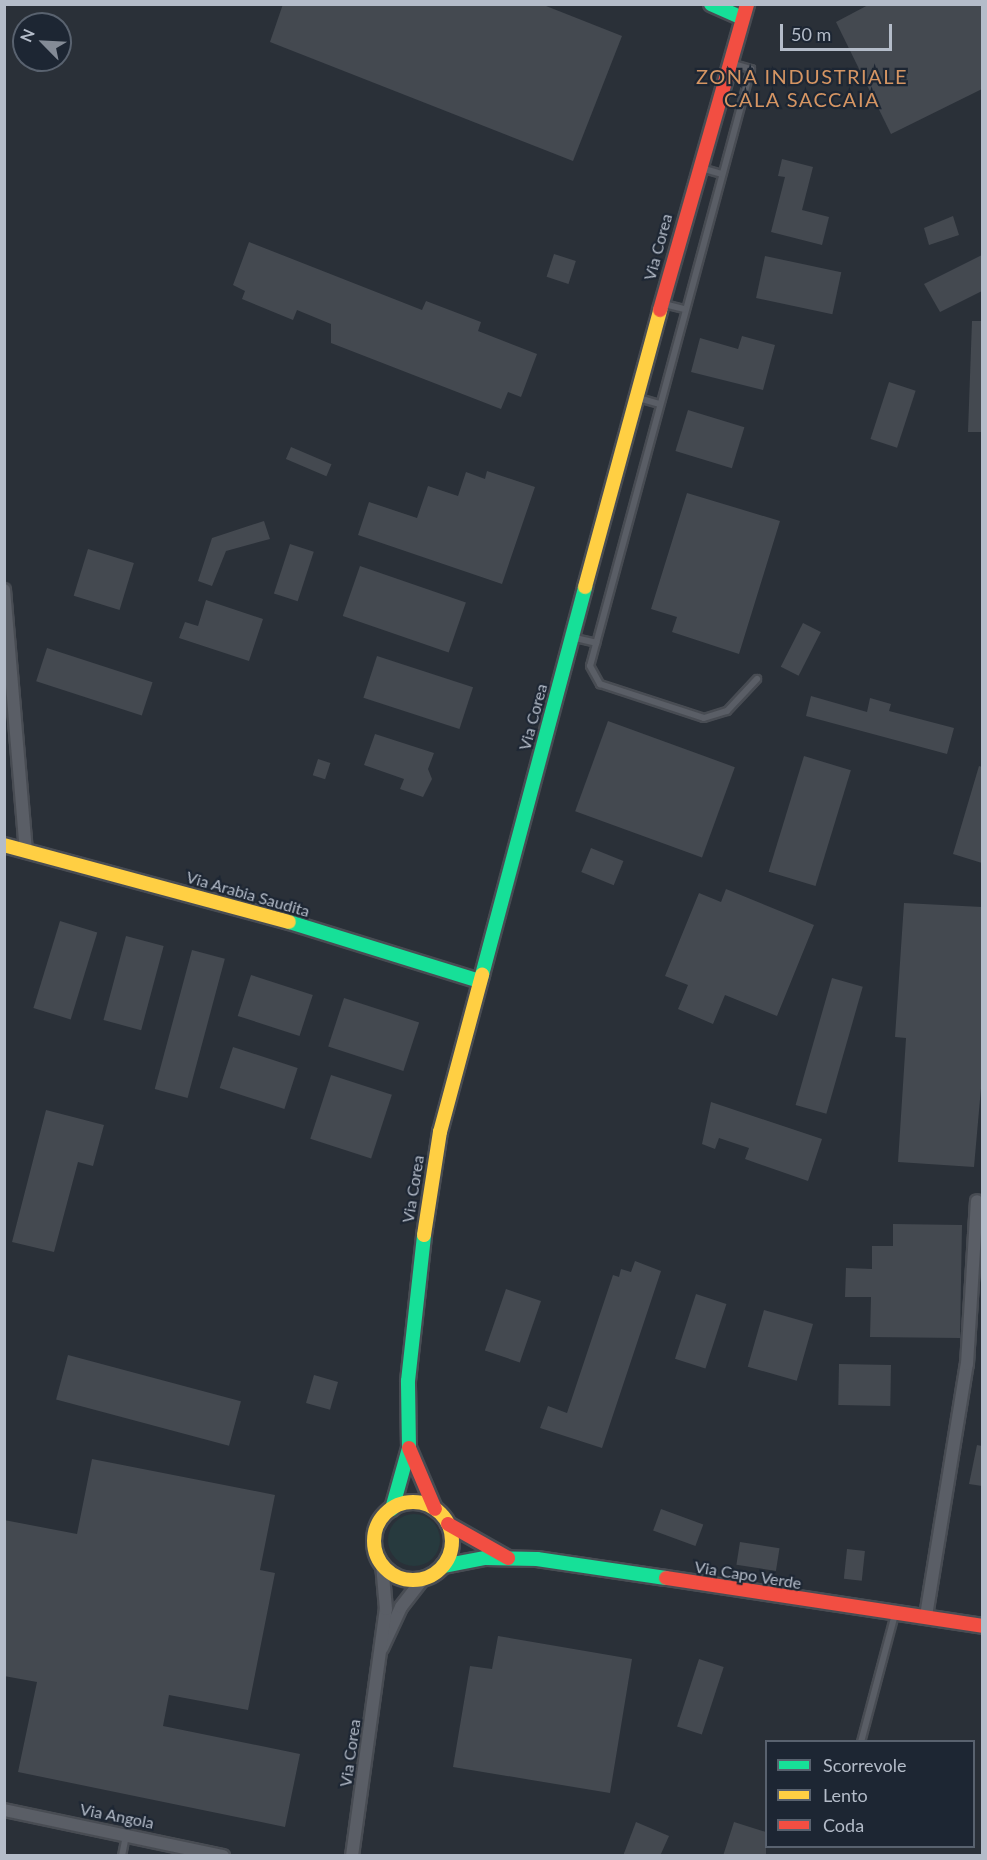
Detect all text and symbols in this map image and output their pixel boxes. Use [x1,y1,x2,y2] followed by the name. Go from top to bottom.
[12,12,72,72] north arrow
[783,12,896,50] scale bar
[791,23,831,45] text: 50 m
[16,26,38,45] text: N
[696,65,908,112] district label: ZONA INDUSTRIALE CALA SACCAIA
[640,212,676,282] street label: Via Corea
[515,682,551,752] street label: Via Corea
[184,867,312,921] street label: Via Arabia Saudita
[398,1154,428,1224] street label: Via Corea
[693,1557,803,1593] street label: Via Capo Verde
[336,1718,364,1788] street label: Via Corea
[765,1740,975,1848] legend
[823,1754,906,1776] text: Scorrevole
[823,1784,868,1806] text: Lento
[78,1799,156,1833] street label: Via Angola
[823,1814,864,1836] text: Coda

